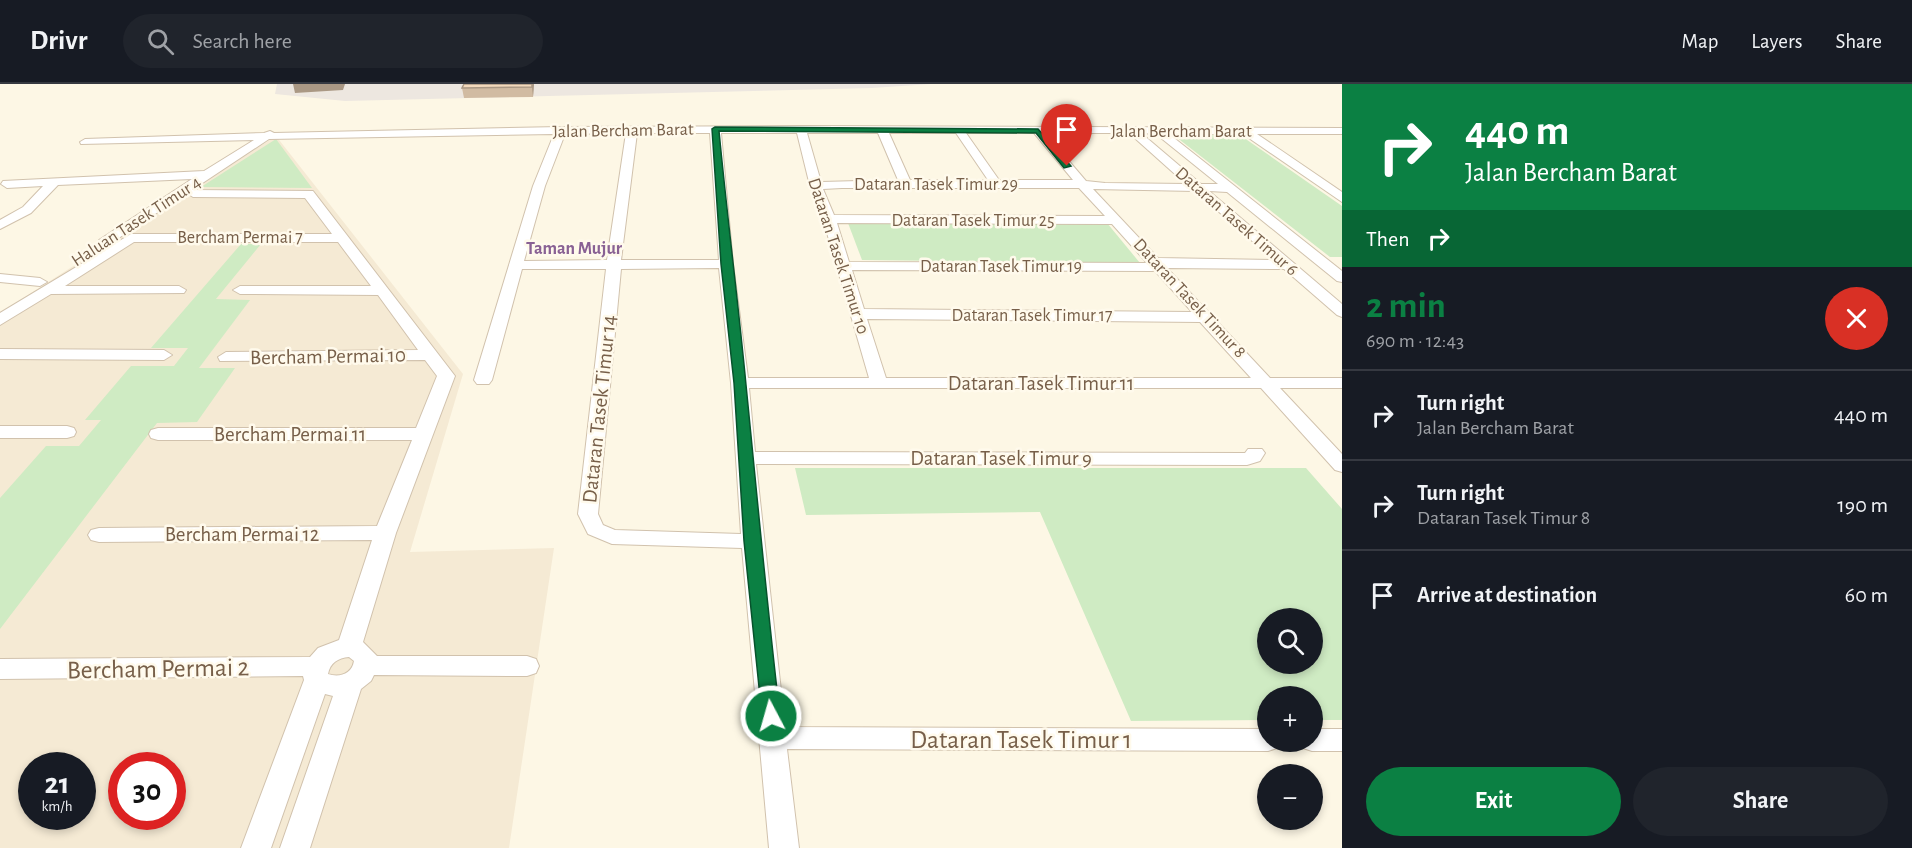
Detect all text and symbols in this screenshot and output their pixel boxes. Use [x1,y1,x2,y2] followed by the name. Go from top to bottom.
[123,14,543,68] search box
[144,25,177,58] icon: search
[30,27,87,55] text: Drivr
[192,30,292,52] text: Search here
[1682,31,1718,52] text: Map
[1751,31,1802,52] text: Layers
[1835,31,1882,52] text: Share
[1041,104,1092,166] pin
[1366,108,1444,186] icon: right
[1465,110,1569,152] text: 440 m
[1050,113,1083,146] icon: arrive
[552,121,694,141] street label: Jalan Bercham Barat
[1110,123,1252,141] street label: Jalan Bercham Barat
[1465,159,1677,186] text: Jalan Bercham Barat
[1172,164,1301,280] street label: Dataran Tasek Timur 6
[69,173,205,270] street label: Haluan Tasek Timur 4
[804,176,872,337] street label: Dataran Tasek Timur 10
[854,176,1018,194] street label: Dataran Tasek Timur 29
[891,212,1055,230] street label: Dataran Tasek Timur 25
[1422,222,1455,255] icon: right
[1366,228,1410,250] text: Then
[177,229,303,247] street label: Bercham Permai 7
[1130,236,1249,362] street label: Dataran Tasek Timur 8
[526,240,623,258] district label: Taman Mujur
[920,258,1082,276] street label: Dataran Tasek Timur 19
[1825,287,1888,350] button: close
[1366,288,1446,324] text: 2 min
[952,307,1113,325] street label: Dataran Tasek Timur 17
[579,314,620,504] street label: Dataran Tasek Timur 14
[1366,331,1464,351] text: 690 m · 12:43
[250,345,406,368] street label: Bercham Permai 10
[948,373,1134,394] street label: Dataran Tasek Timur 11
[1417,392,1504,414] text: Turn right
[1366,399,1399,432] icon: right
[1834,404,1888,426] text: 440 m
[1417,418,1574,438] text: Jalan Bercham Barat
[214,424,366,445] street label: Bercham Permai 11
[910,448,1092,469] street label: Dataran Tasek Timur 9
[1417,482,1504,504] text: Turn right
[1366,489,1399,522] icon: right
[1837,494,1888,516] text: 190 m
[1417,508,1590,528] text: Dataran Tasek Timur 8
[165,524,319,545] street label: Bercham Permai 12
[1366,579,1399,612] icon: arrive
[1417,584,1597,606] text: Arrive at destination
[1845,584,1888,606] text: 60 m
[1257,608,1323,830] map controls
[1257,608,1323,674] button: search
[67,654,250,684] street label: Bercham Permai 2
[739,684,803,748] position arrow
[1257,686,1323,752] button: +
[910,727,1132,753] street label: Dataran Tasek Timur 1
[108,752,186,830] speed limit sign: 30
[1257,764,1323,830] button: −
[1366,767,1621,836] button: Exit
[1633,767,1888,836] button: Share
[45,769,69,799] text: 21
[42,799,72,814] text: km/h

